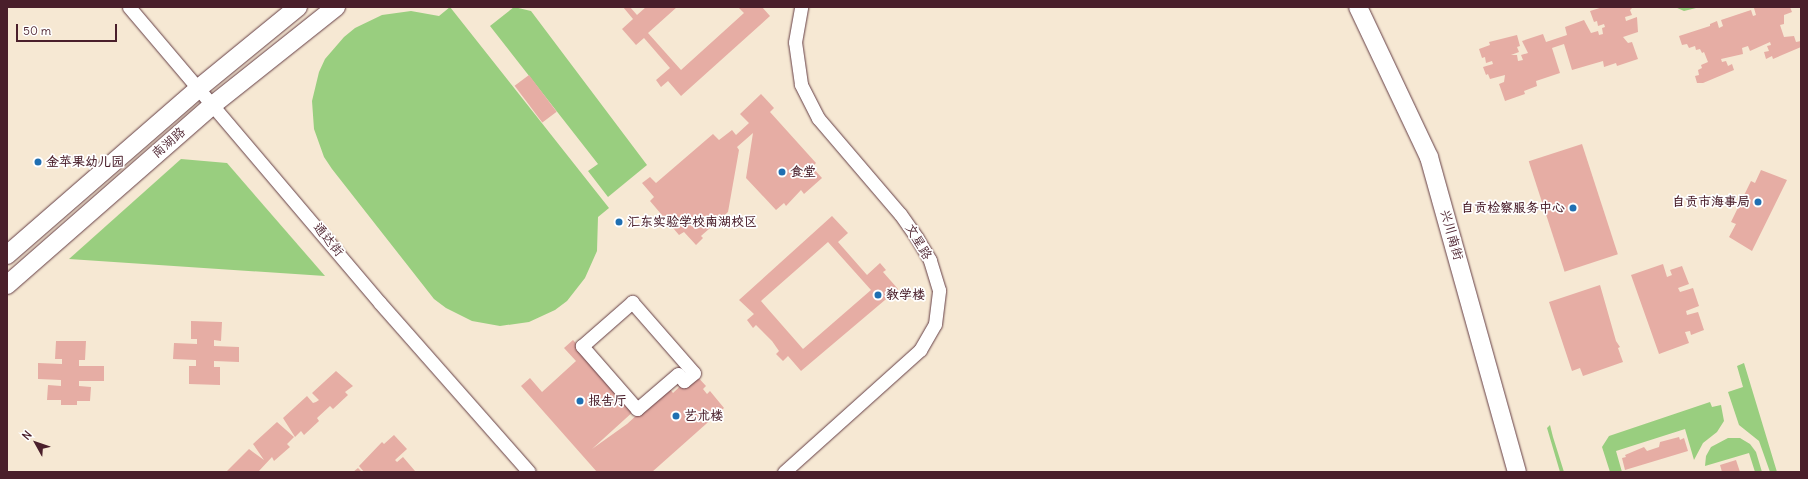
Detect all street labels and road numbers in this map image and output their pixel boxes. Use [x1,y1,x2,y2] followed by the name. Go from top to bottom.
[149,124,189,162] street label: 南湖路
[1436,208,1466,262] street label: 兴川南街
[309,220,347,260] street label: 通达街
[901,221,935,263] street label: 文星路

